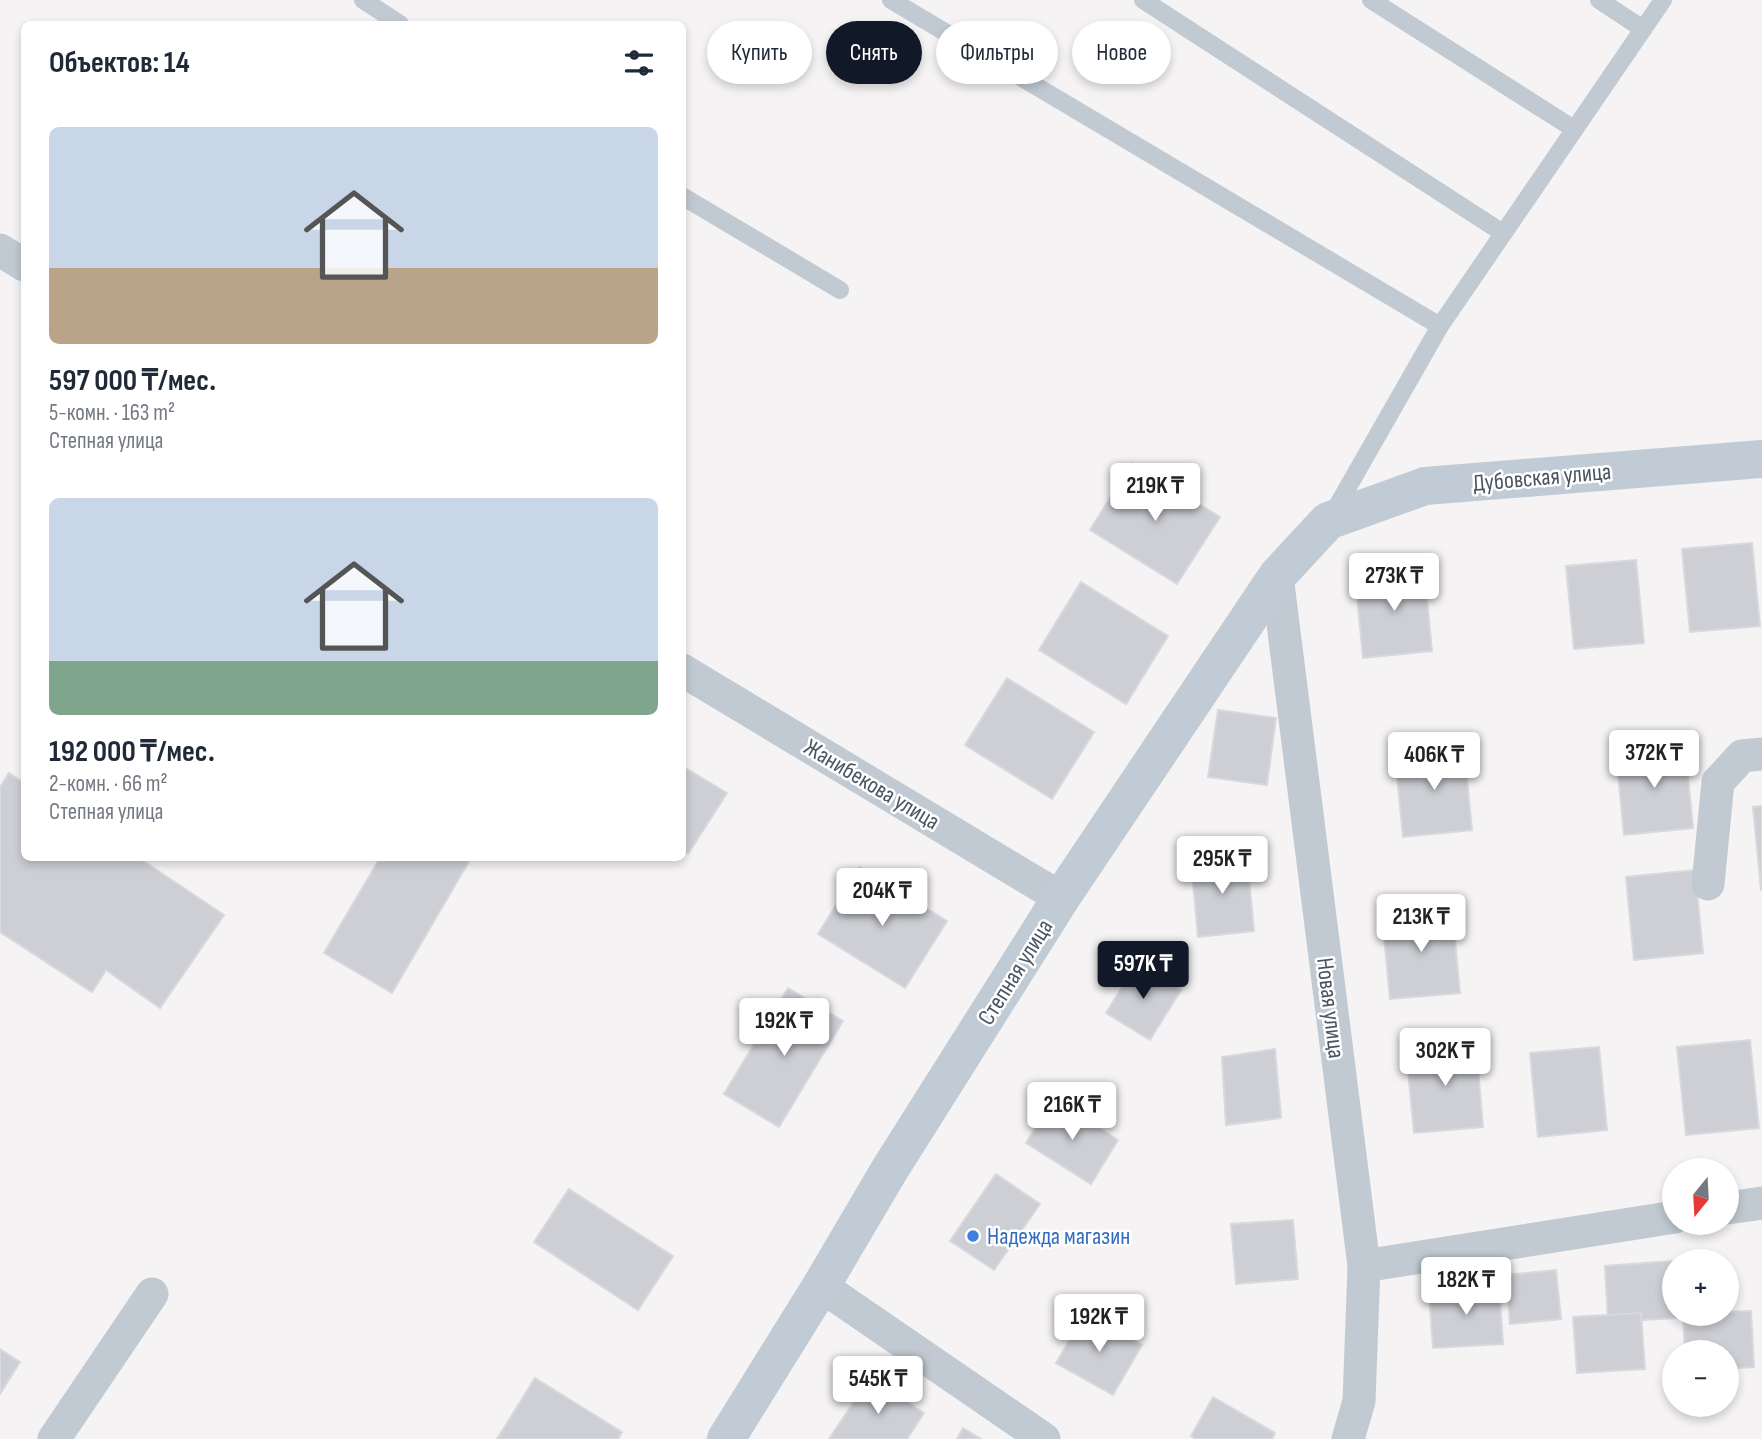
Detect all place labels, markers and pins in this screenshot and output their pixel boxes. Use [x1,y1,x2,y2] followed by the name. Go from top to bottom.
[1098,463,1212,523] pin: 219K ₸
[1337,554,1451,613] pin: 273K ₸
[1597,730,1711,790] pin: 372K ₸
[1377,732,1491,792] pin: 406K ₸
[1165,836,1279,896] pin: 295K ₸
[825,869,939,928] pin: 204K ₸
[1364,894,1478,954] pin: 213K ₸
[1086,942,1200,1001] pin: 597K ₸
[727,998,841,1058] pin: 192K ₸
[1388,1028,1502,1088] pin: 302K ₸
[1015,1082,1129,1142] pin: 216K ₸
[987,1222,1130,1251] place label: Надежда магазин
[965,1228,981,1244] marker: Надежда магазин
[1409,1258,1523,1317] pin: 182K ₸
[1042,1294,1156,1354] pin: 192K ₸
[821,1356,935,1416] pin: 545K ₸

